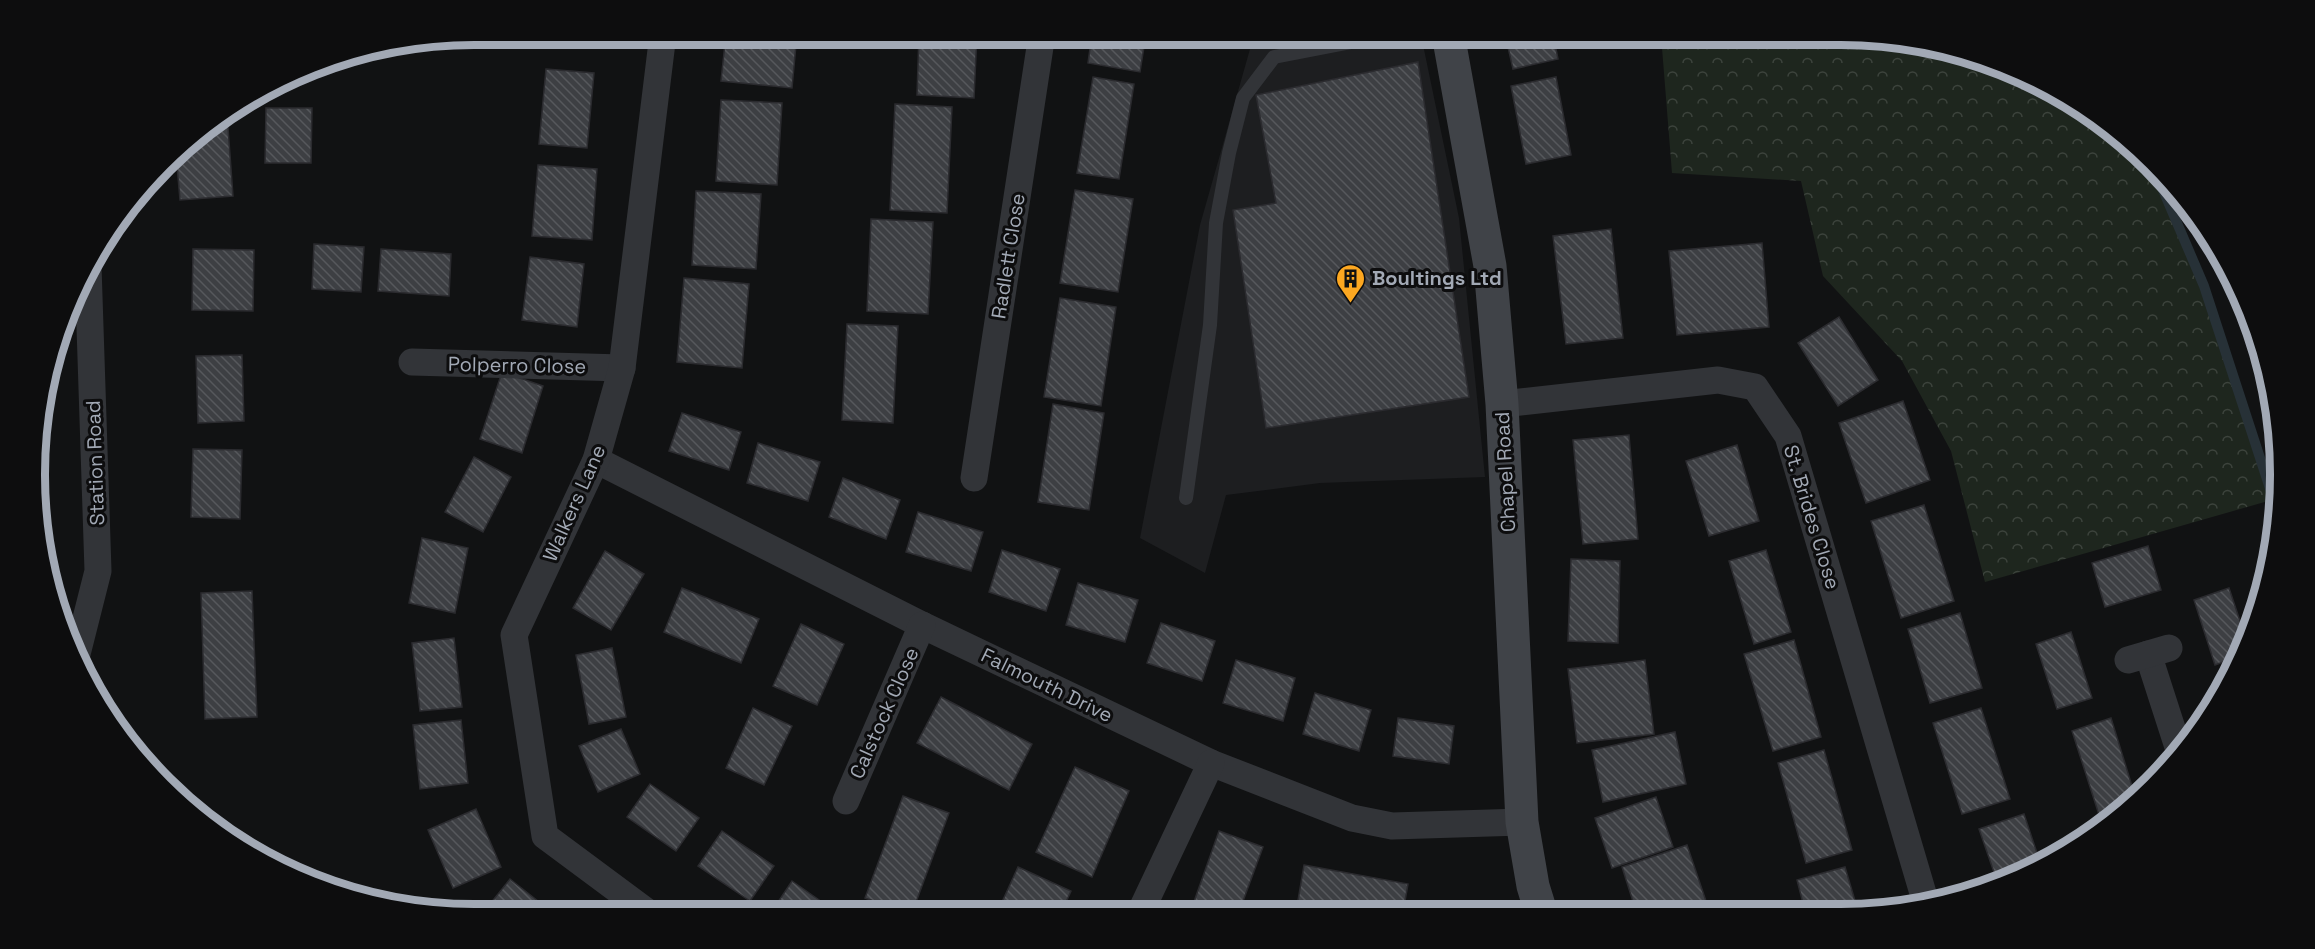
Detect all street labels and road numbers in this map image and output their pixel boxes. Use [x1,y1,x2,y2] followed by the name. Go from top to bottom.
[985,191,1031,321] street label: Radlett Close
[448,351,586,379] street label: Polperro Close
[80,400,110,526] street label: Station Road
[1489,411,1521,533] street label: Chapel Road
[537,440,611,566] street label: Walkers Lane
[1778,442,1846,592] street label: St. Brides Close
[977,642,1117,728] street label: Falmouth Drive
[843,643,925,783] street label: Calstock Close

